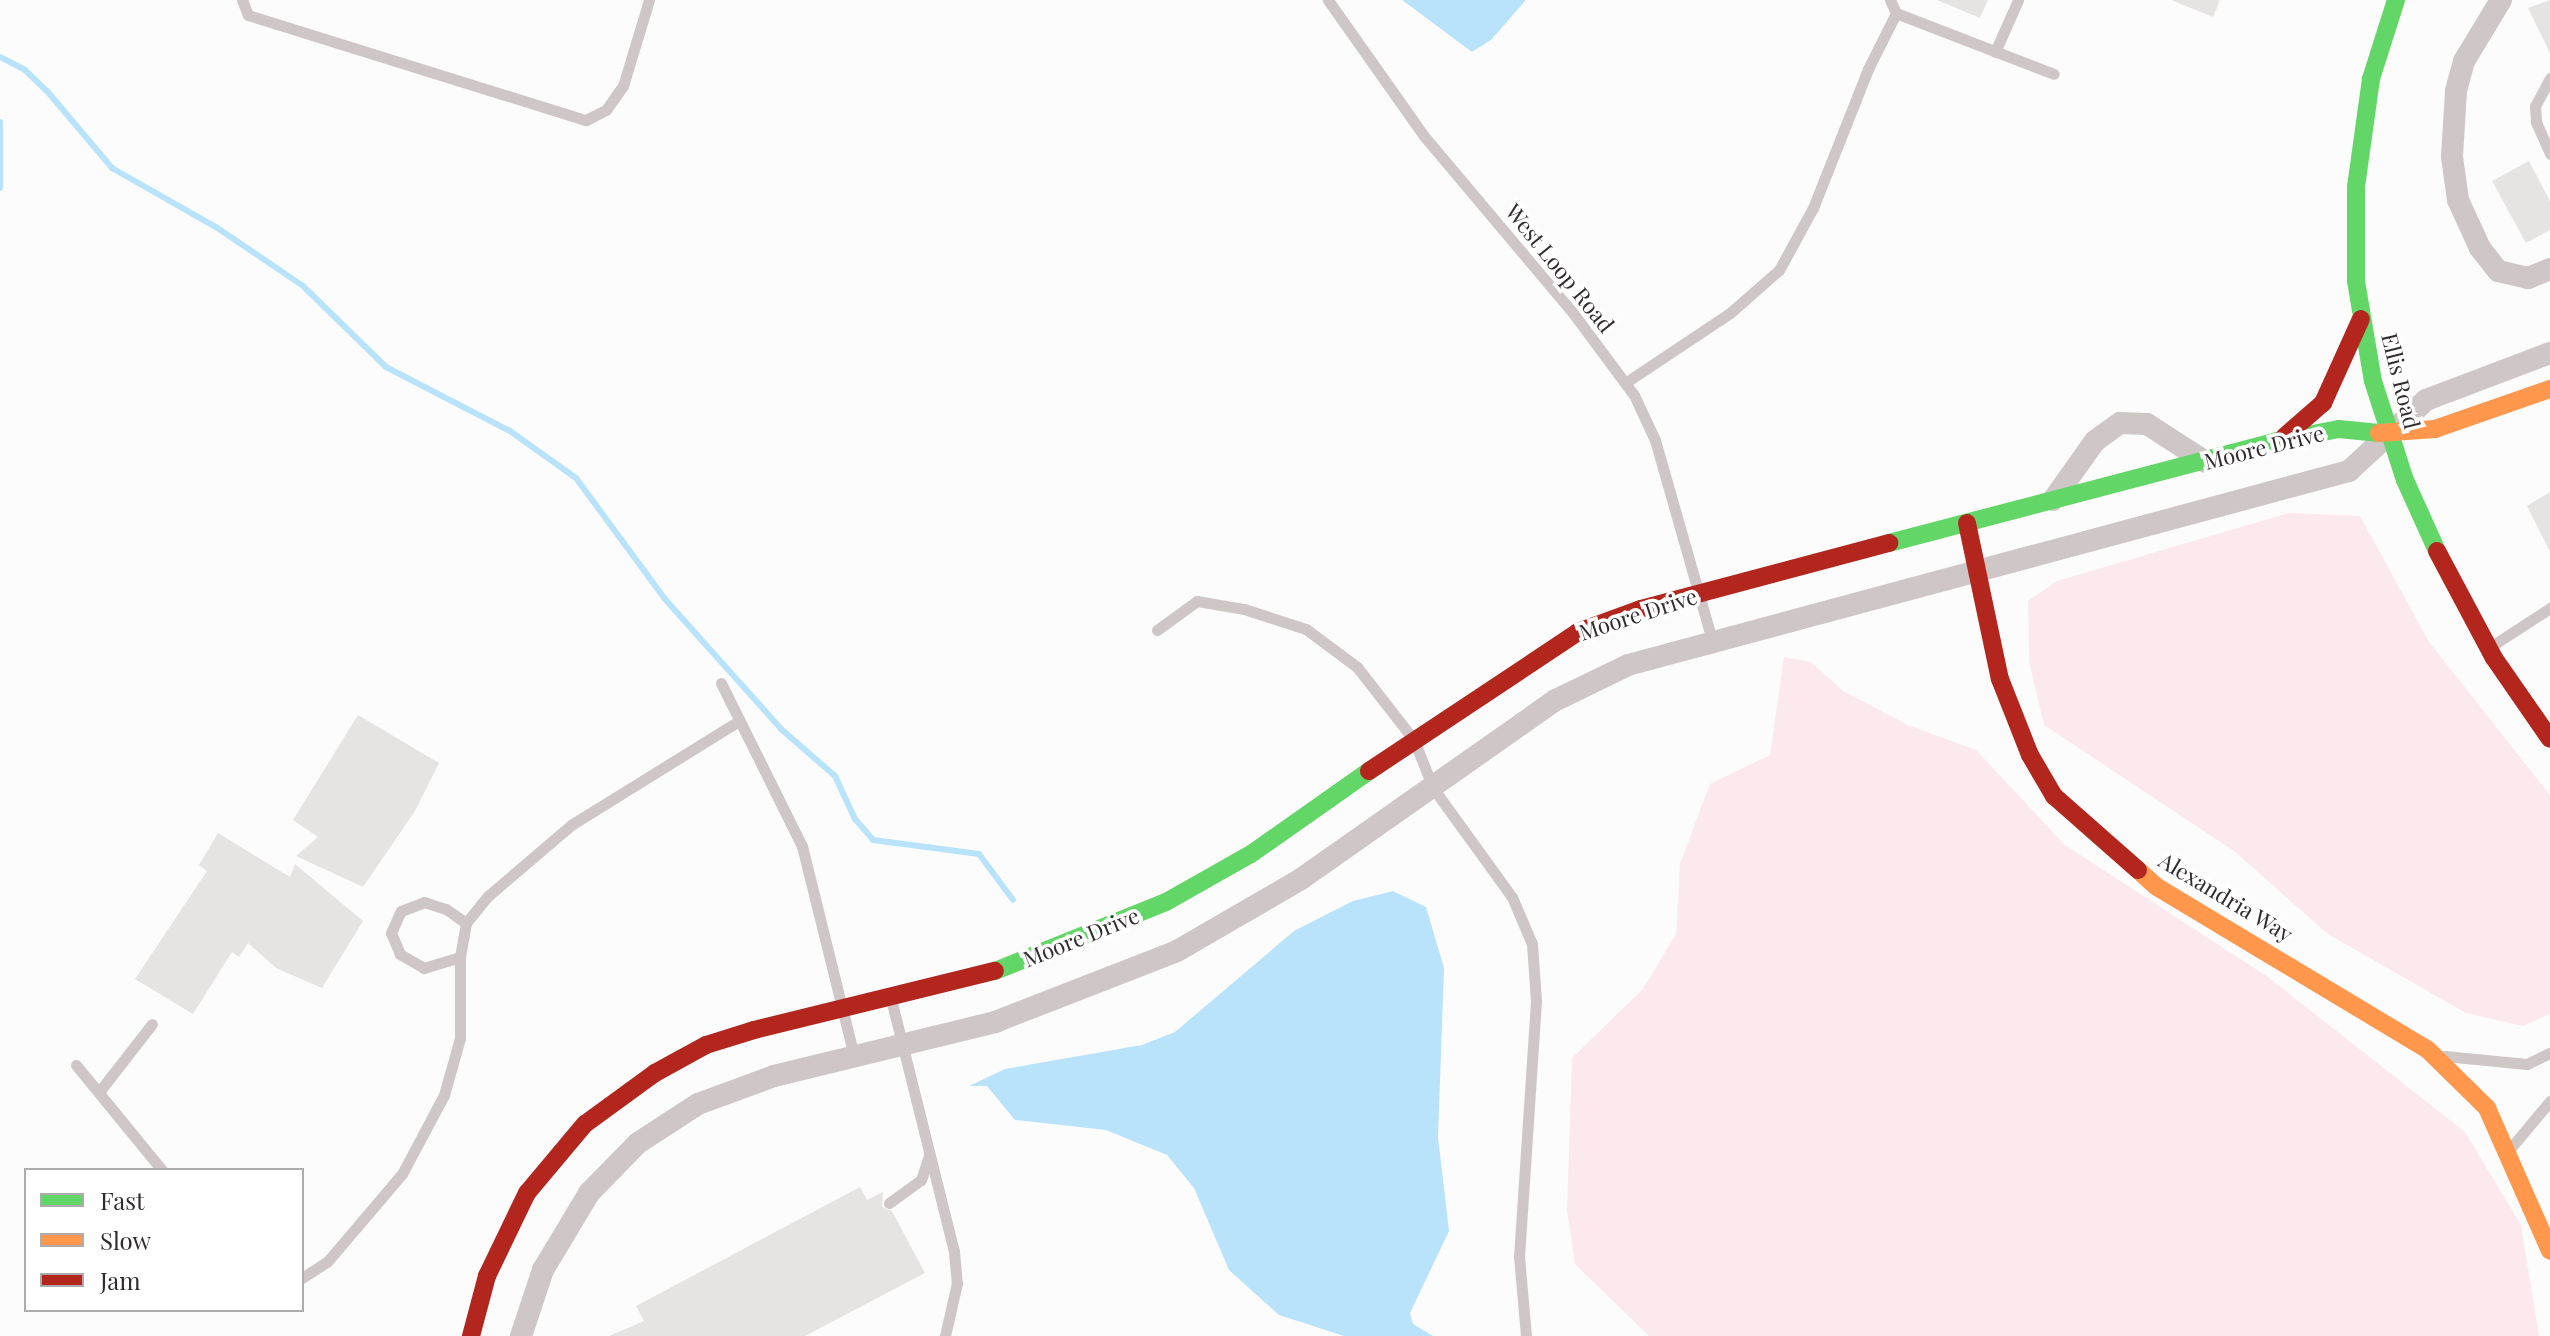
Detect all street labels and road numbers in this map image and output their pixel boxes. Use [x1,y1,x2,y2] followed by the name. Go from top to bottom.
[1500,198,1620,338] street label: West Loop Road
[2376,330,2426,432] street label: Ellis Road
[2201,419,2327,475] street label: Moore Drive
[1576,582,1700,646] street label: Moore Drive
[2154,846,2298,948] street label: Alexandria Way
[1019,902,1143,972] street label: Moore Drive

